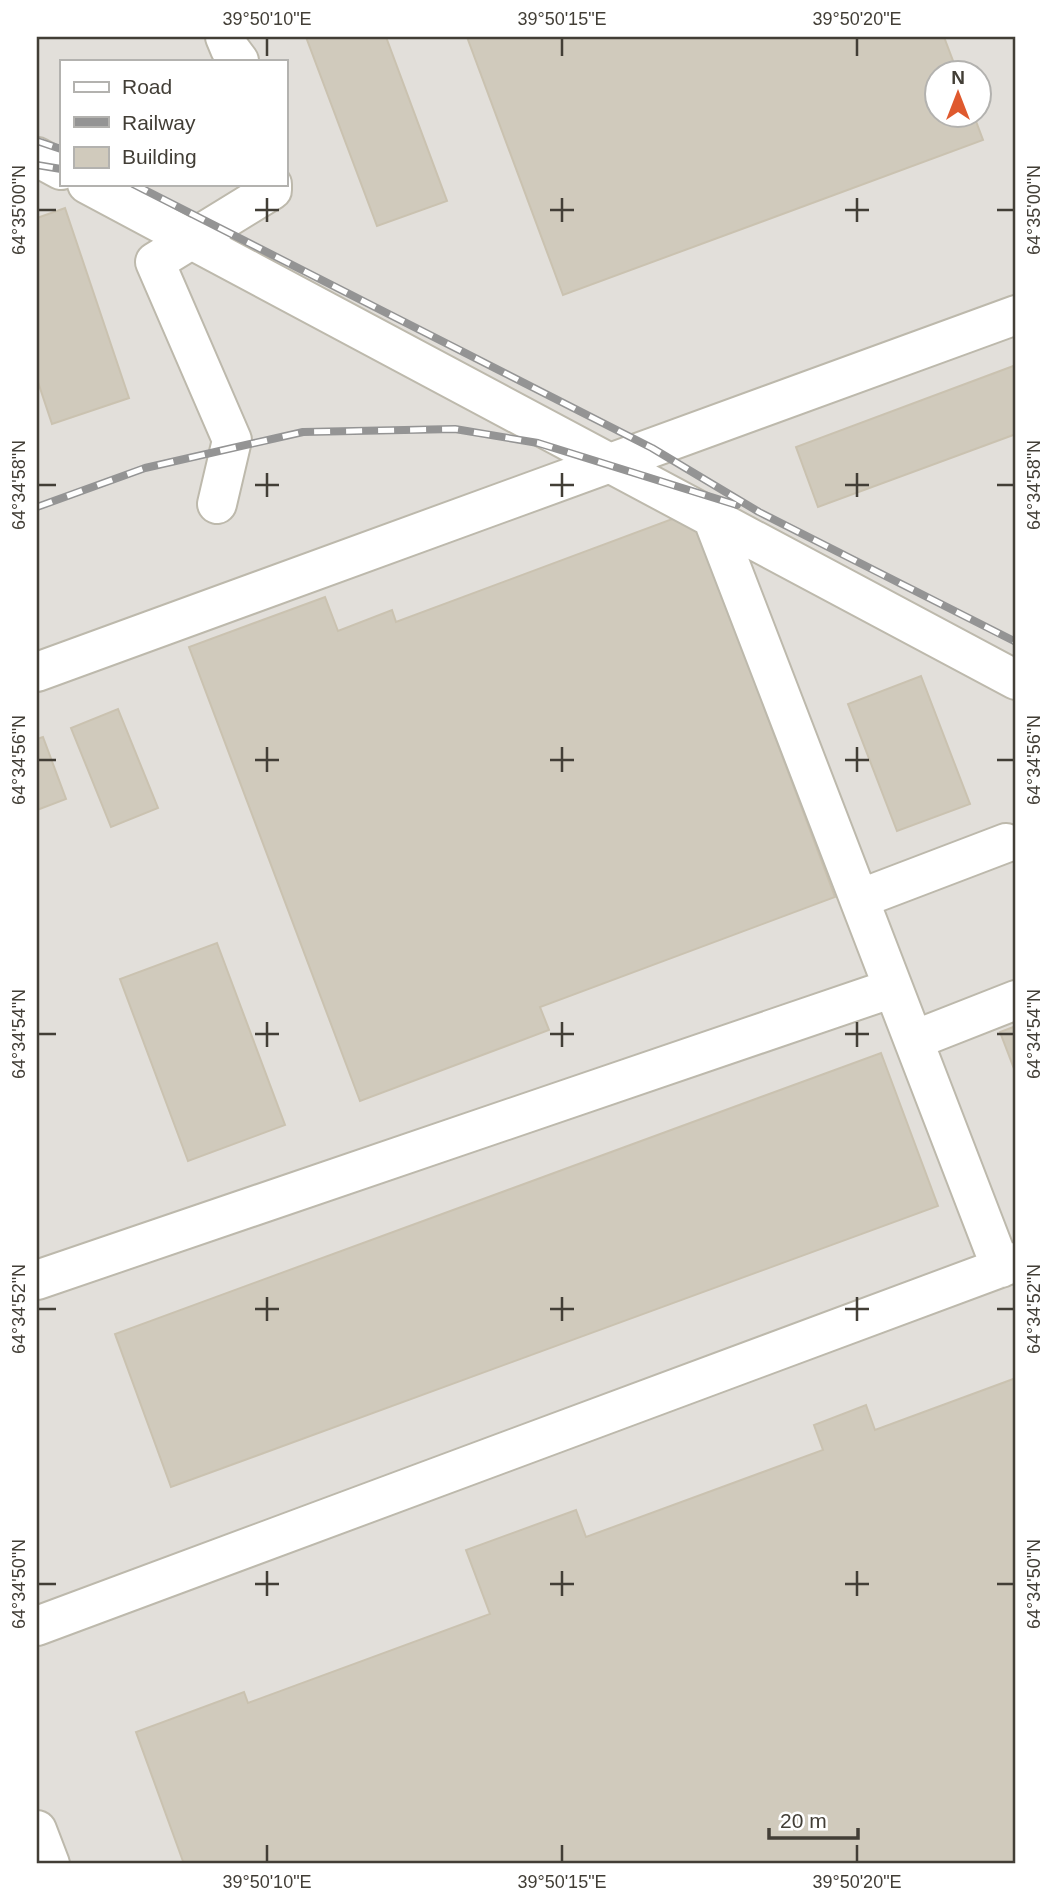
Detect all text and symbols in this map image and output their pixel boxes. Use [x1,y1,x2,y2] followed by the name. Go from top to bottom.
[222,9,312,29] text: 39°50'10"E
[517,9,607,29] text: 39°50'15"E
[812,9,902,29] text: 39°50'20"E
[60,60,287,186] legend
[923,60,993,130] north arrow
[951,67,965,88] text: N
[122,75,172,98] text: Road
[122,111,196,134] text: Railway
[122,145,197,168] text: Building
[9,165,29,255] text: 64°35'00"N
[1024,165,1044,255] text: 64°35'00"N
[9,440,29,530] text: 64°34'58"N
[1024,440,1044,530] text: 64°34'58"N
[9,715,29,805] text: 64°34'56"N
[1024,715,1044,805] text: 64°34'56"N
[9,989,29,1079] text: 64°34'54"N
[1024,989,1044,1079] text: 64°34'54"N
[9,1264,29,1354] text: 64°34'52"N
[1024,1264,1044,1354] text: 64°34'52"N
[9,1539,29,1629] text: 64°34'50"N
[1024,1539,1044,1629] text: 64°34'50"N
[769,1796,859,1840] scale bar
[780,1809,827,1832] text: 20 m
[222,1872,312,1892] text: 39°50'10"E
[517,1872,607,1892] text: 39°50'15"E
[812,1872,902,1892] text: 39°50'20"E

